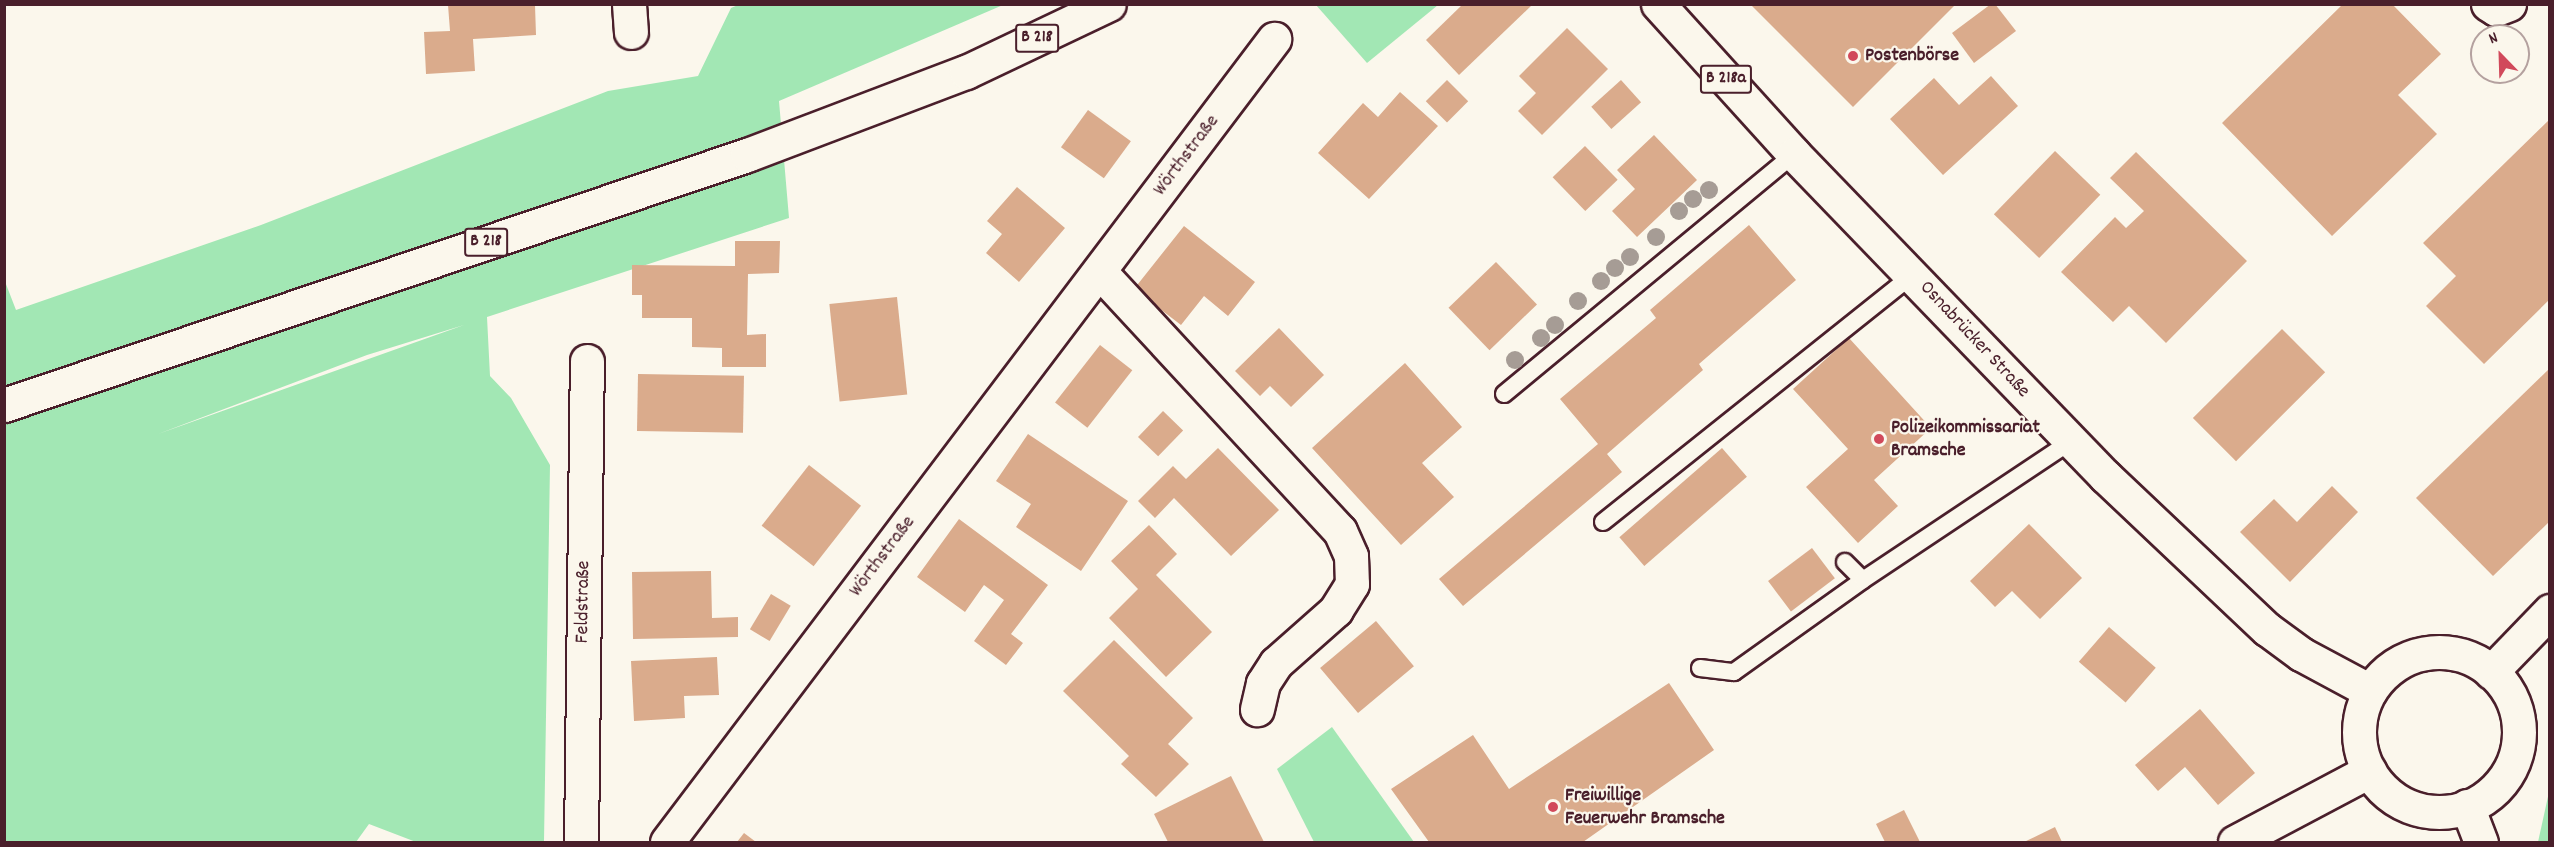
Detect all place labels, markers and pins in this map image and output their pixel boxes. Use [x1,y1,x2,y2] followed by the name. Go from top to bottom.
[1865,44,1959,68] place label: Postenbörse
[1846,49,1860,63] marker: Postenbörse
[1891,416,2040,463] place label: Polizeikommissariat Bramsche
[1872,432,1886,446] marker: Polizeikommissariat Bramsche
[1565,784,1725,831] place label: Freiwillige Feuerwehr Bramsche
[1546,800,1560,814] marker: Freiwillige Feuerwehr Bramsche

